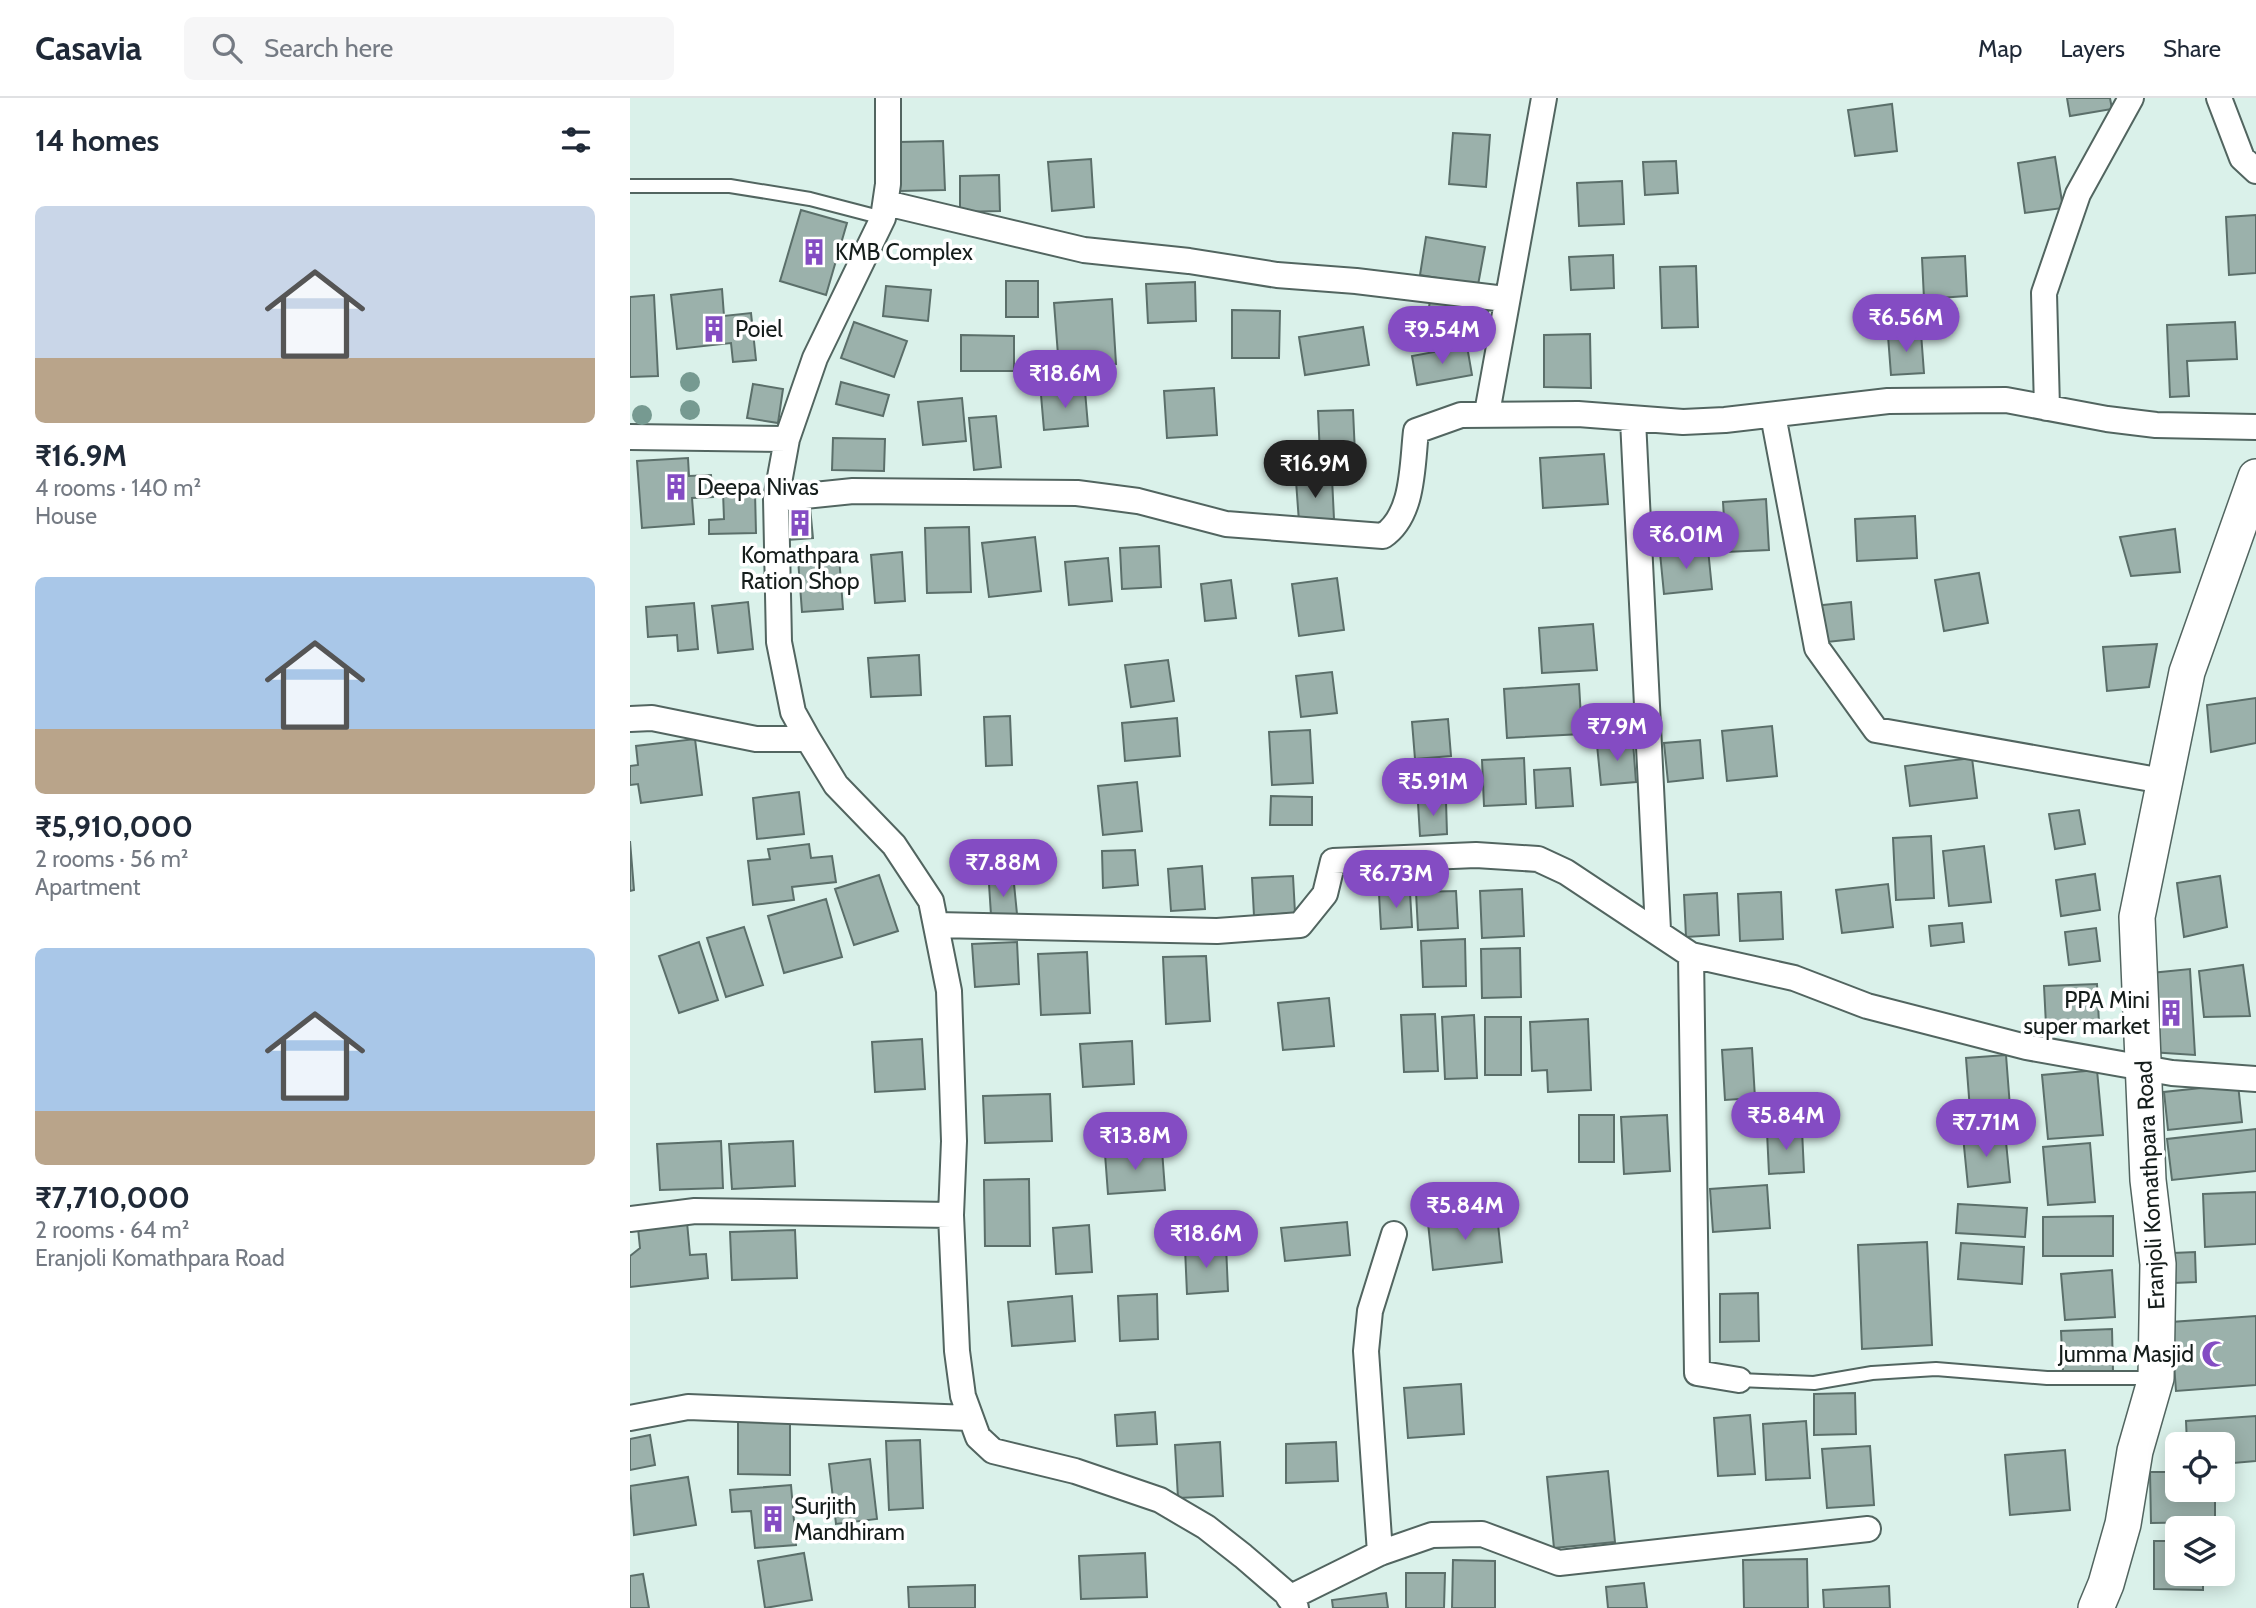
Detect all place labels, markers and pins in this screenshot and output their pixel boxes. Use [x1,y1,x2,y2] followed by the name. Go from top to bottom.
[799,237,829,267] building icon: KMB Complex
[835,238,973,266] place label: KMB Complex
[1849,294,1963,354] pin: ₹6.56M
[1385,306,1499,366] pin: ₹9.54M
[699,314,729,344] building icon: Poiel
[735,315,783,343] place label: Poiel
[1008,350,1122,410] pin: ₹18.6M
[1258,440,1372,500] pin: ₹16.9M
[661,472,691,502] building icon: Deepa Nivas
[697,473,819,501] place label: Deepa Nivas
[785,508,815,538] building icon: Komathpara Ration Shop
[1629,512,1743,571] pin: ₹6.01M
[740,541,860,595] place label: Komathpara Ration Shop
[1568,704,1666,763] pin: ₹7.9M
[1376,758,1490,818] pin: ₹5.91M
[946,840,1060,899] pin: ₹7.88M
[1339,850,1453,910] pin: ₹6.73M
[2024,986,2150,1040] place label: PPA Mini super market
[2156,998,2186,1028] building icon: PPA Mini super market
[1729,1093,1843,1152] pin: ₹5.84M
[1929,1100,2043,1159] pin: ₹7.71M
[1078,1112,1192,1172] pin: ₹13.8M
[1408,1182,1522,1242] pin: ₹5.84M
[1149,1210,1263,1270] pin: ₹18.6M
[2200,1339,2230,1369] mosque icon: Jumma Masjid
[2057,1340,2194,1368] place label: Jumma Masjid
[794,1492,905,1546] place label: Surjith Mandhiram
[758,1504,788,1534] building icon: Surjith Mandhiram

